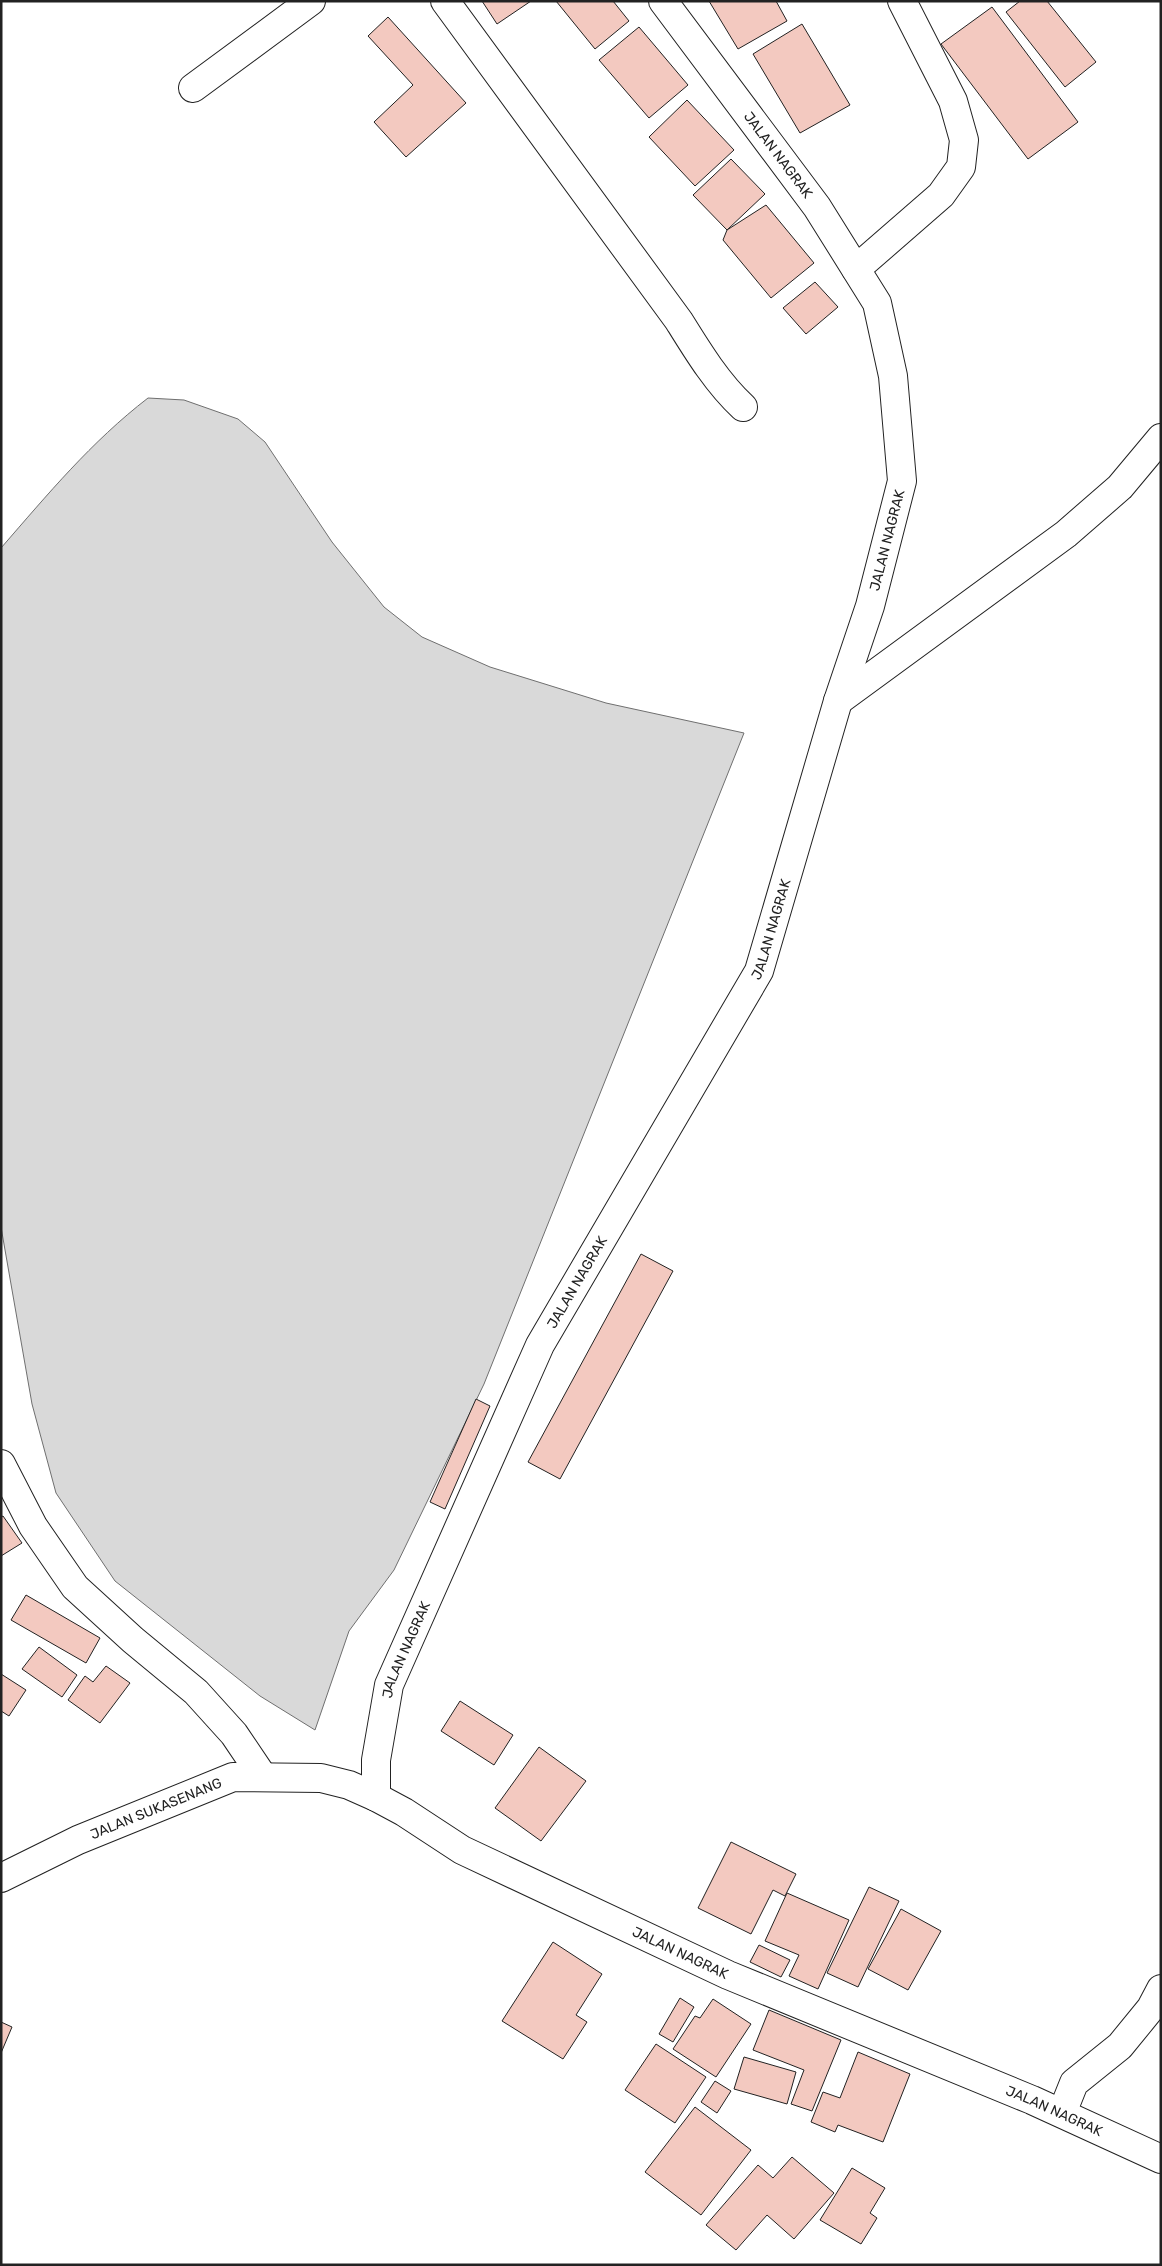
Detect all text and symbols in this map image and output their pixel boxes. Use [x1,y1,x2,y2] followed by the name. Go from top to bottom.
[740,108,816,202] street label: JALAN NAGRAK
[866,487,908,593] street label: JALAN NAGRAK
[747,876,794,983] street label: JALAN NAGRAK
[543,1232,611,1331] street label: JALAN NAGRAK
[378,1598,434,1699] street label: JALAN NAGRAK
[88,1774,224,1843] street label: JALAN SUKASENANG
[630,1923,732,1983] street label: JALAN NAGRAK
[1004,2082,1106,2140] street label: JALAN NAGRAK

